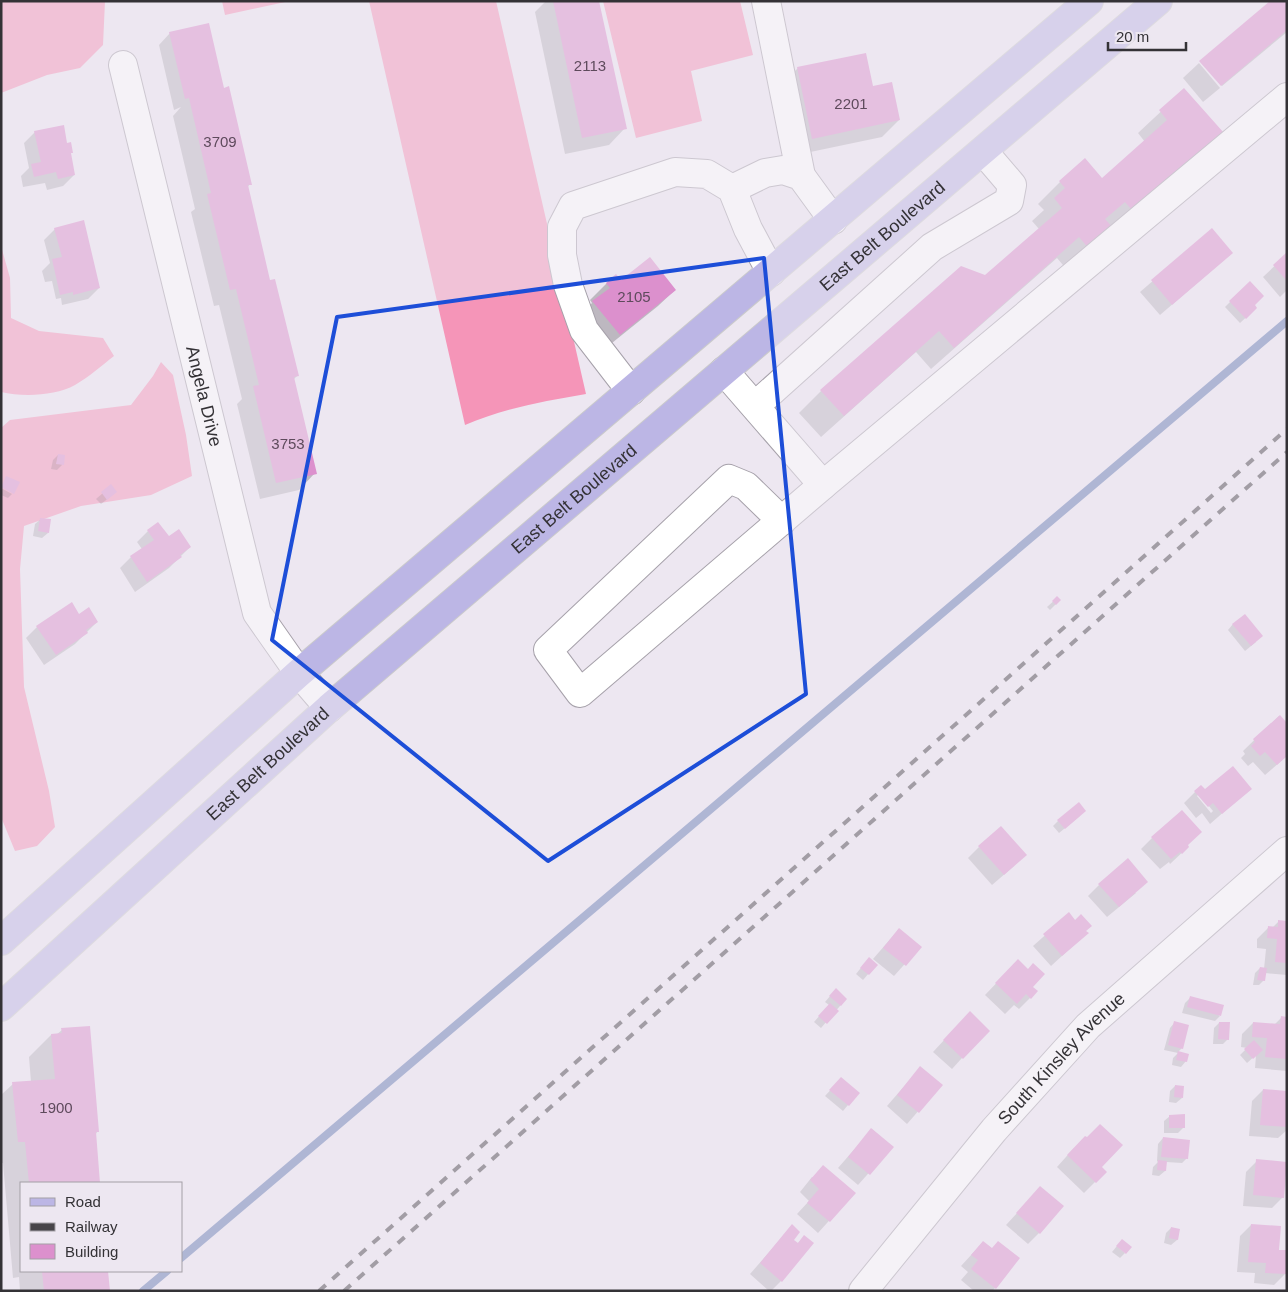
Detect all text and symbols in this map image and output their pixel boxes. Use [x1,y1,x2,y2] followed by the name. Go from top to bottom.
[1108,20,1186,52] scale bar
[1116,28,1149,45] text: 20 m
[574,57,606,74] house number: 2113
[834,95,868,112] house number: 2201
[203,133,237,150] house number: 3709
[816,177,949,295] street label: East Belt Boulevard
[617,288,651,305] house number: 2105
[182,344,226,449] street label: Angela Drive
[271,435,305,452] house number: 3753
[507,440,641,558] street label: East Belt Boulevard
[203,703,333,824] street label: East Belt Boulevard
[994,988,1129,1129] street label: South Kinsley Avenue
[39,1099,73,1116] house number: 1900
[20,1182,182,1272] legend
[65,1193,101,1210] text: Road
[65,1218,118,1235] text: Railway
[65,1243,118,1260] text: Building

